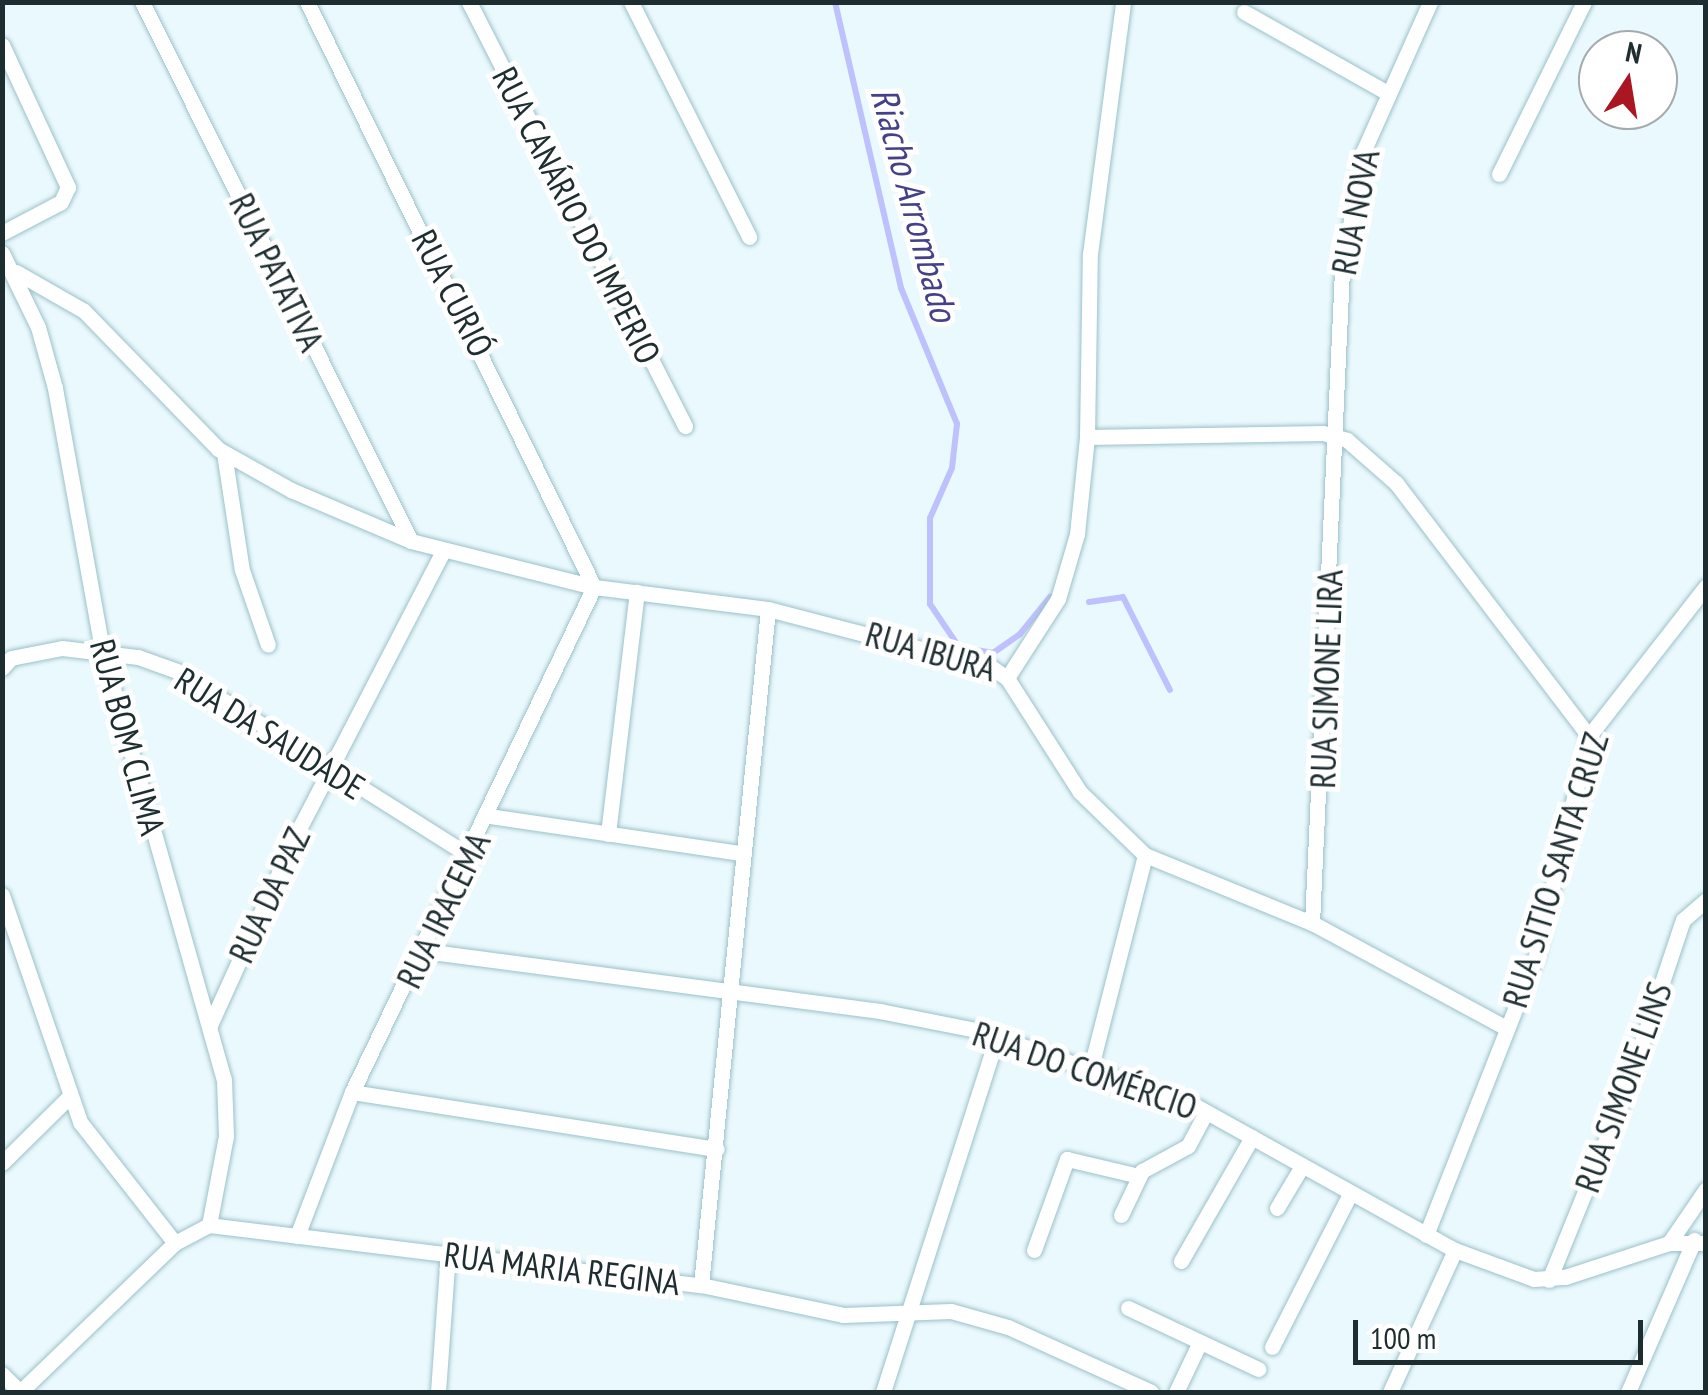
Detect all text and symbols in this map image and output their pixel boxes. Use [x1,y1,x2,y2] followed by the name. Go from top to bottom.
[1578,30,1678,130] north arrow
[1623,32,1645,72] text: N
[484,59,670,371] street label: RUA CANÁRIO DO IMPERIO
[862,82,968,326] water label: Riacho Arrombado
[1322,145,1388,279] street label: RUA NOVA
[221,186,333,358] street label: RUA PATATIVA
[403,222,503,364] street label: RUA CURIÓ
[1301,568,1351,790] street label: RUA SIMONE LIRA
[861,612,1001,690] street label: RUA IBURA
[82,634,174,840] street label: RUA BOM CLIMA
[166,657,374,809] street label: RUA DA SAUDADE
[1493,727,1617,1013] street label: RUA SITIO SANTA CRUZ
[219,820,319,970] street label: RUA DA PAZ
[387,825,499,995] street label: RUA IRACEMA
[1565,976,1681,1198] street label: RUA SIMONE LINS
[967,1012,1203,1128] street label: RUA DO COMÉRCIO
[441,1233,683,1303] street label: RUA MARIA REGINA
[1358,1300,1648,1362] scale bar
[1370,1318,1436,1357] text: 100 m

